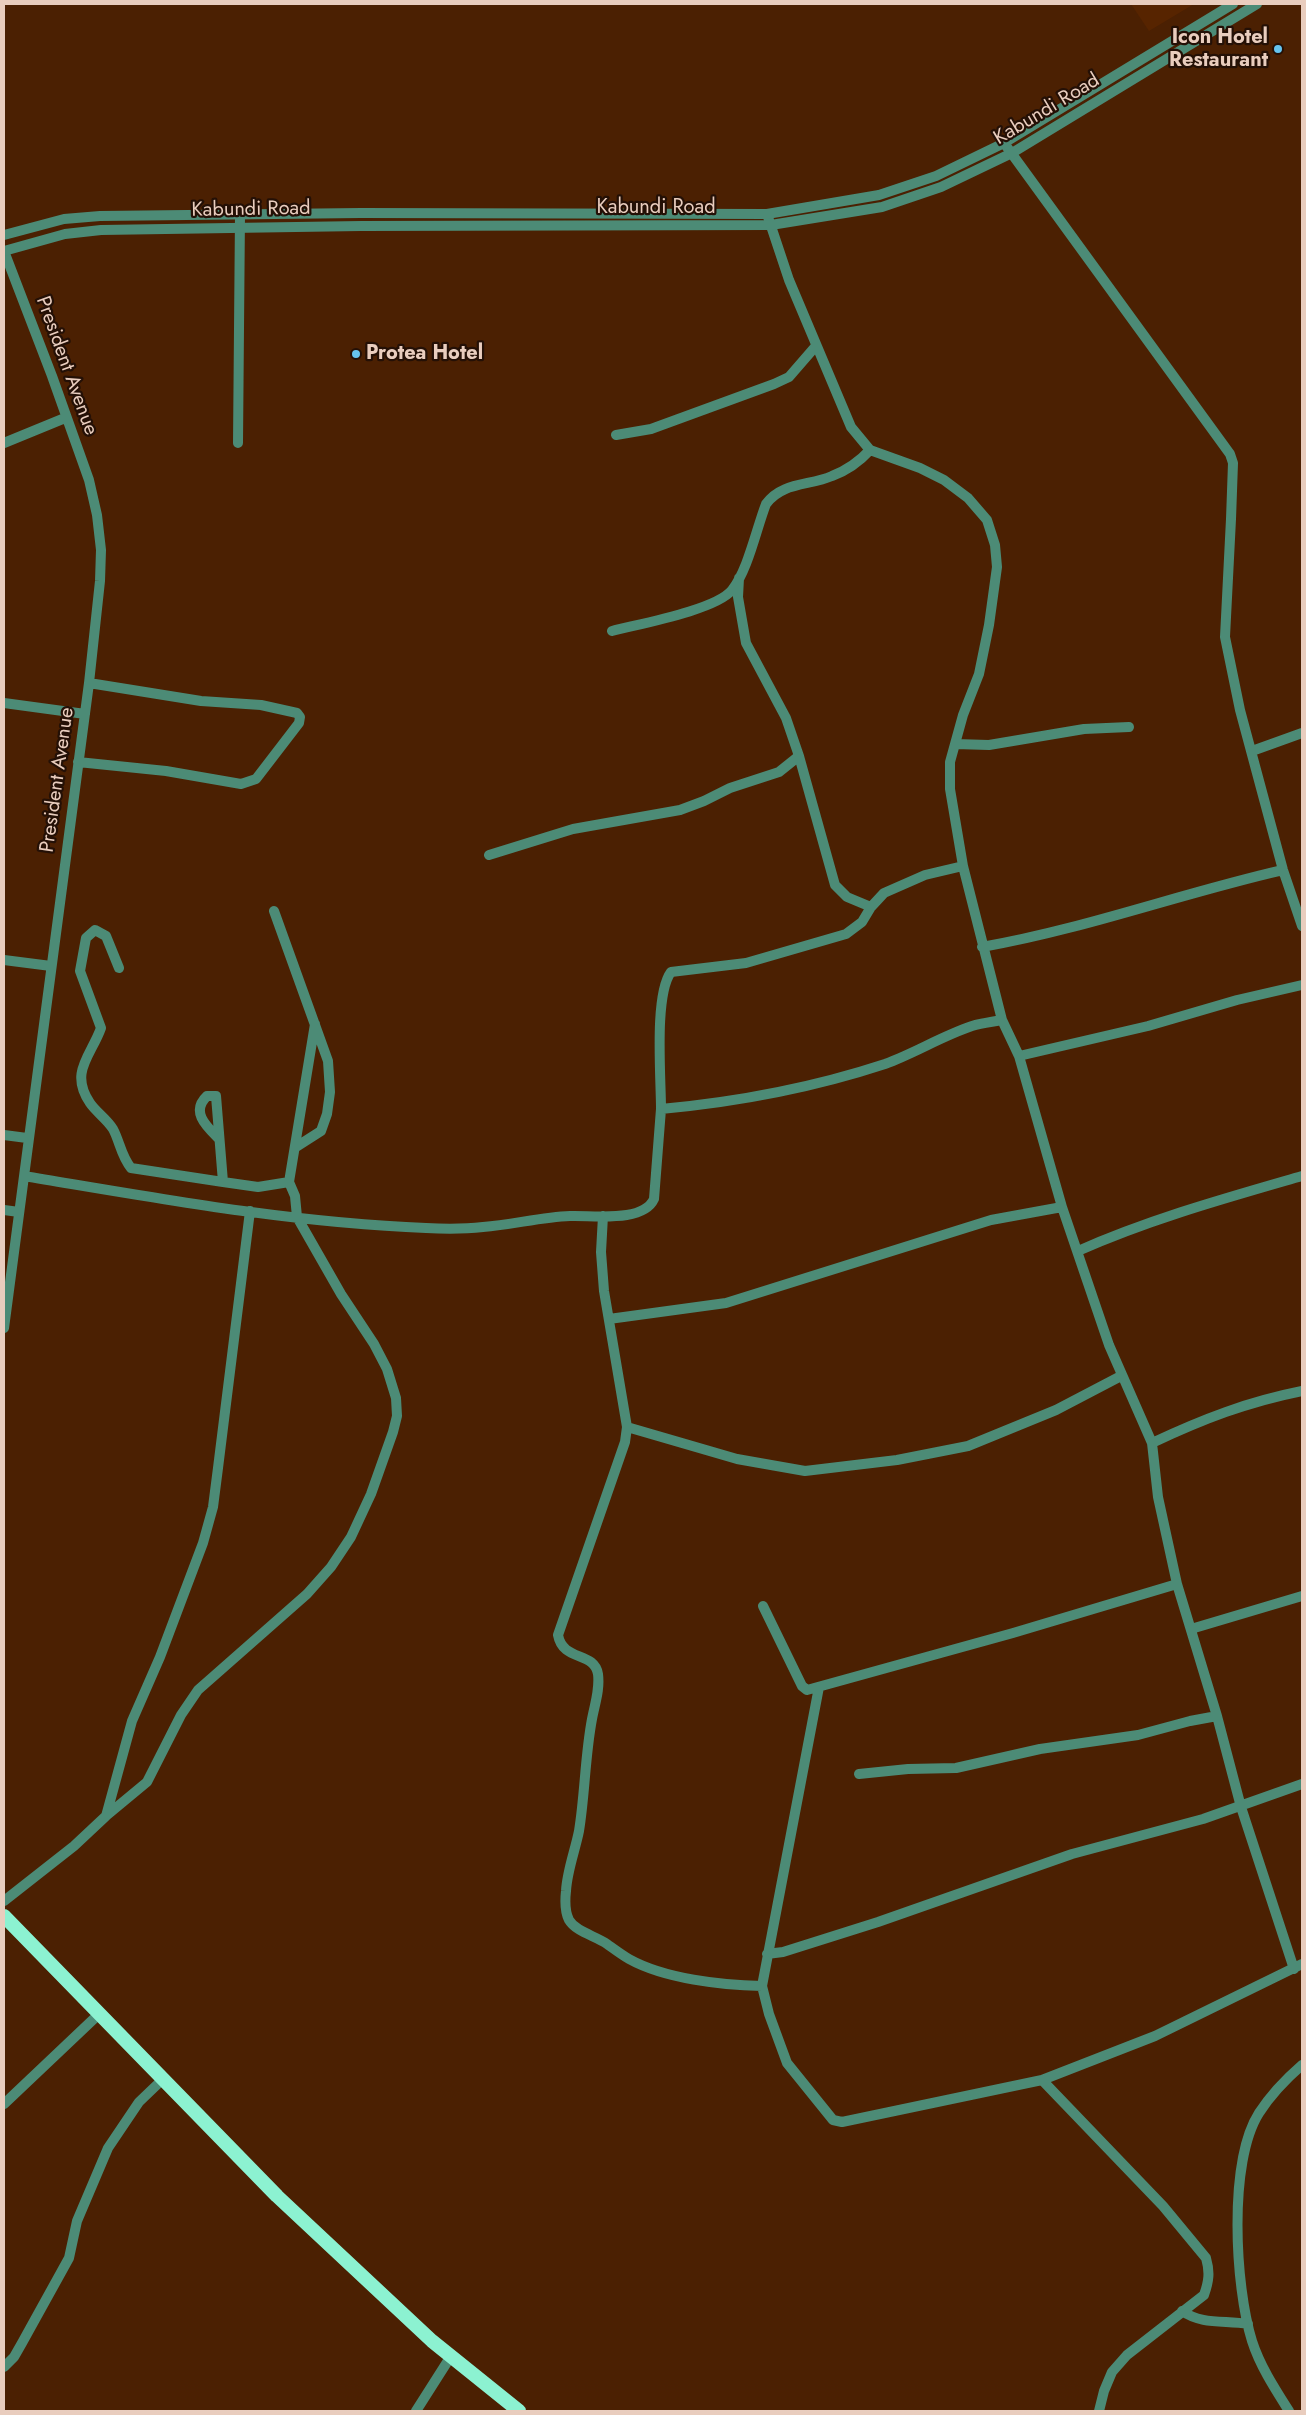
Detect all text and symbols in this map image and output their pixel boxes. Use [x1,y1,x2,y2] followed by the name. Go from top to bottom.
[1169,26,1268,73] place label: Icon Hotel Restaurant
[1272,43,1284,55] marker: Icon Hotel Restaurant
[990,69,1104,151] street label: Kabundi Road
[596,196,716,220] street label: Kabundi Road
[191,197,311,223] street label: Kabundi Road
[30,293,102,439] street label: President Avenue
[366,342,483,366] place label: Protea Hotel
[350,348,362,360] marker: Protea Hotel
[36,706,80,854] street label: President Avenue

